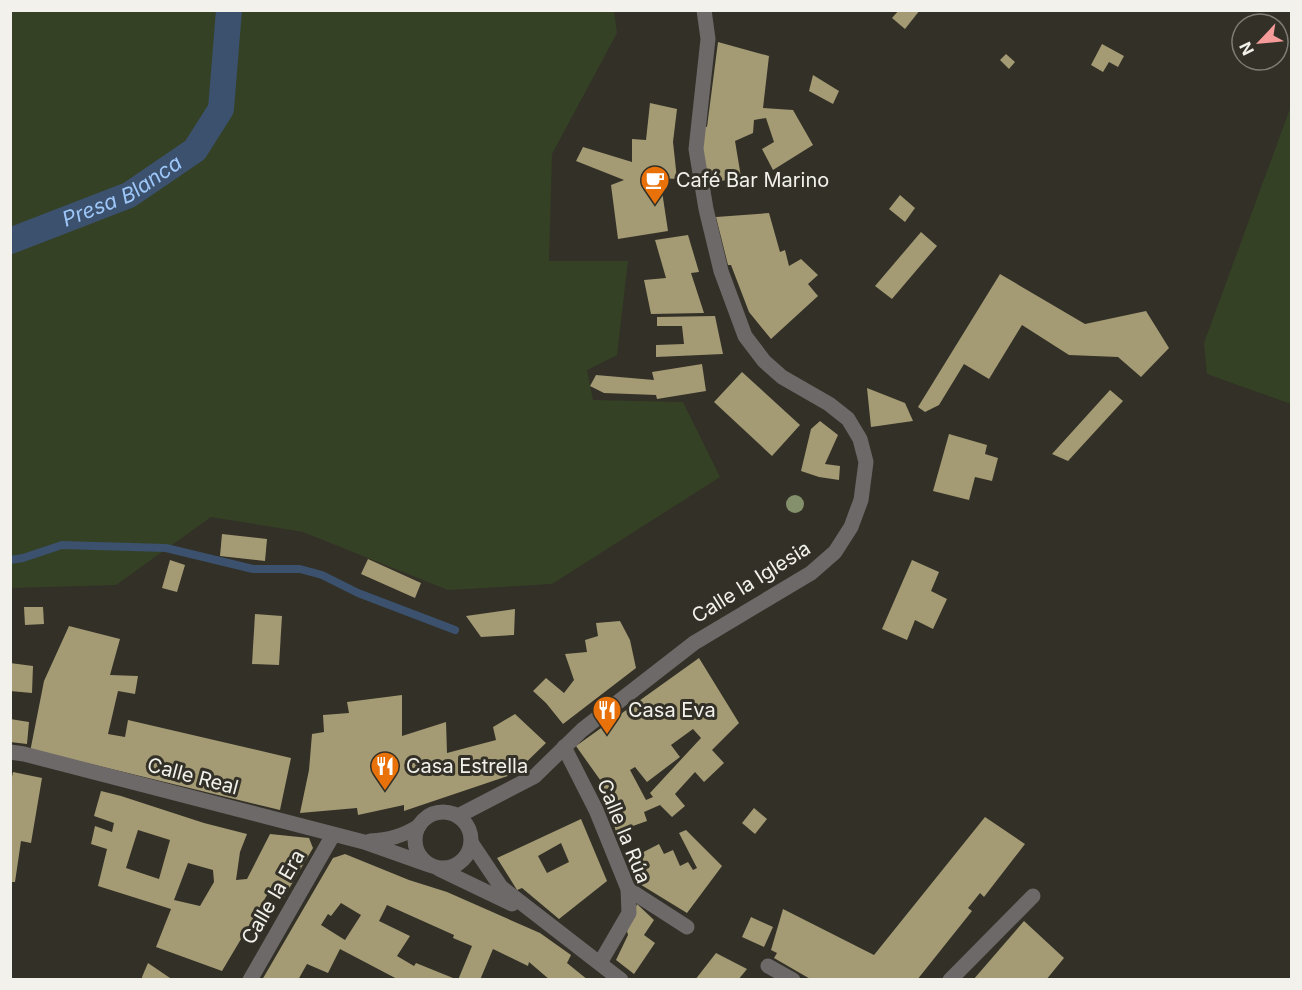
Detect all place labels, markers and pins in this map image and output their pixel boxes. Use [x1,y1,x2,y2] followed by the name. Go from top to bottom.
[639,164,671,206] cafe icon: Café Bar Marino
[676,168,829,192] place label: Café Bar Marino
[591,694,623,736] restaurant icon: Casa Eva
[628,698,716,722] place label: Casa Eva
[369,750,401,792] restaurant icon: Casa Estrella
[406,754,528,778] place label: Casa Estrella

